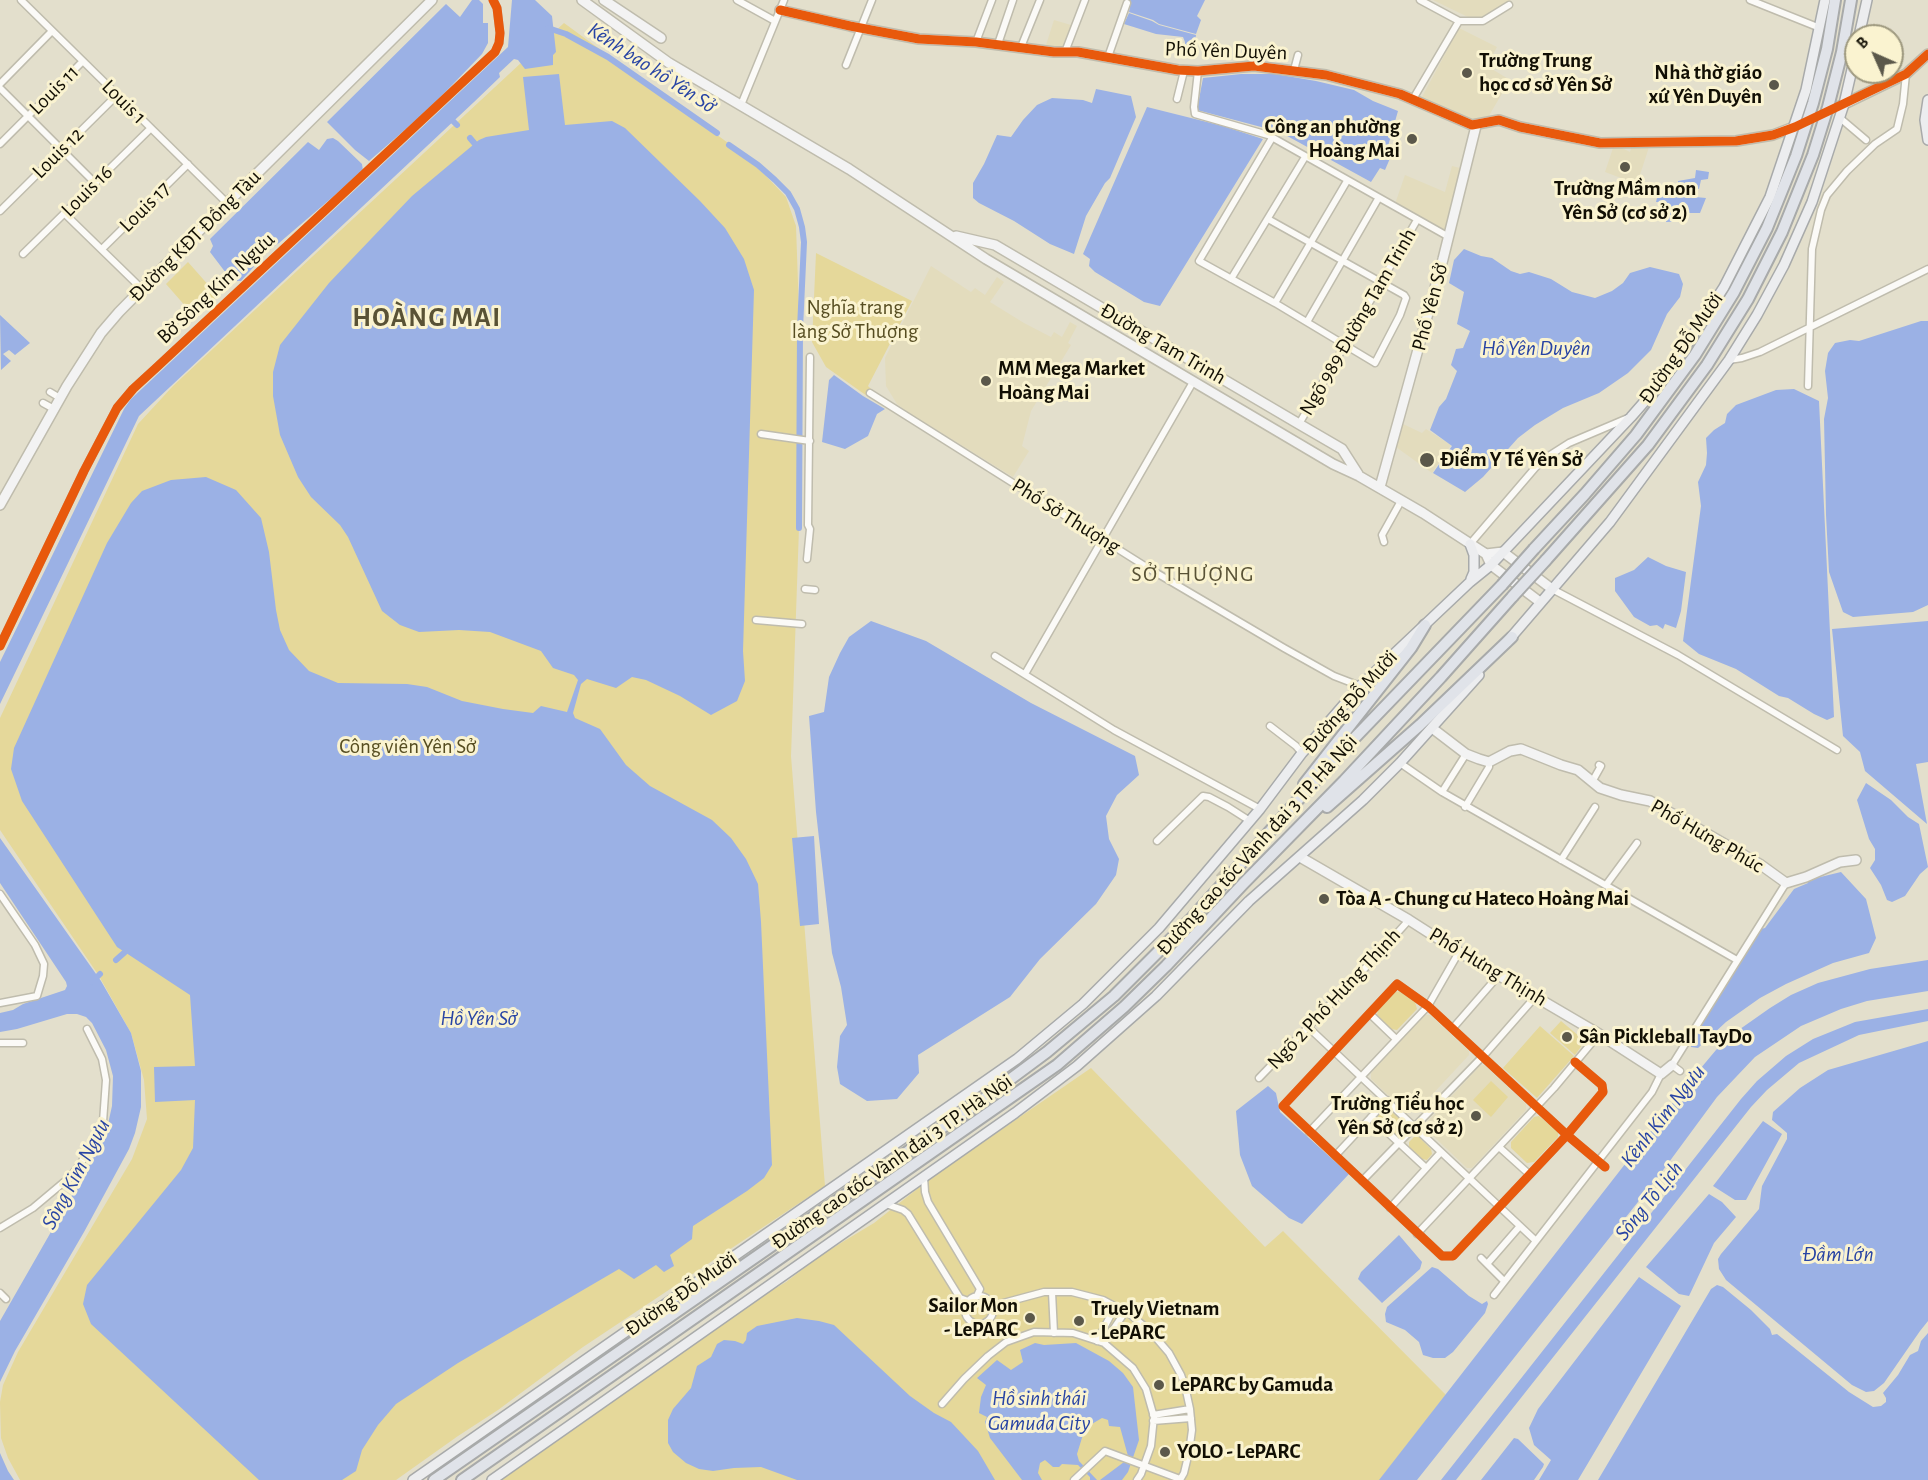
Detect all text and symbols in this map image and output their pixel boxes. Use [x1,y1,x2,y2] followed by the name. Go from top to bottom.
[583,17,721,119] water label: Kênh bao hồ Yên Sở
[1844,24,1904,84] north arrow
[1854,34,1872,52] text: B
[1164,36,1288,66] street label: Phố Yên Duyên
[1479,48,1612,98] place label: Trường Trung học cơ sở Yên Sở
[24,60,84,120] street label: Louis 11
[1648,60,1762,110] place label: Nhà thờ giáo xứ Yên Duyên
[1460,66,1474,80] marker: Trường Trung học cơ sở Yên Sở
[96,74,152,130] street label: Louis 1
[1767,78,1781,92] marker: Nhà thờ giáo xứ Yên Duyên
[1265,114,1400,164] place label: Công an phường Hoàng Mai
[27,122,89,184] street label: Louis 12
[1405,132,1419,146] marker: Công an phường Hoàng Mai
[56,160,118,222] street label: Louis 16
[1618,160,1632,174] marker: Trường Mầm non Yên Sở (cơ sở 2)
[124,165,266,307] street label: Đường KĐT Đồng Tàu
[114,176,176,238] street label: Louis 17
[1554,176,1696,226] place label: Trường Mầm non Yên Sở (cơ sở 2)
[1294,224,1422,420] street label: Ngõ 989 Đường Tam Trinh
[152,227,280,349] street label: Bờ Sông Kim Ngưu
[1406,260,1454,354] street label: Phố Yên Sở
[1633,287,1729,409] street label: Đường Đỗ Mười
[792,295,918,345] park label: Nghĩa trang làng Sở Thượng
[1095,298,1231,390] street label: Đường Tam Trinh
[352,302,502,334] district label: HOÀNG MAI
[1481,335,1591,361] water label: Hồ Yên Duyên
[998,356,1145,406] place label: MM Mega Market Hoàng Mai
[979,374,993,388] marker: MM Mega Market Hoàng Mai
[1440,447,1583,473] place label: Điểm Y Tế Yên Sở
[1418,451,1436,469] marker: Điểm Y Tế Yên Sở
[1007,473,1125,559] street label: Phố Sở Thượng
[1131,561,1255,587] district label: SỞ THƯỢNG
[1297,645,1403,759] street label: Đường Đỗ Mười
[1151,729,1363,961] street label: Đường cao tốc Vành đai 3 TP. Hà Nội
[339,734,477,760] park label: Công viên Yên Sở
[1646,794,1768,878] street label: Phố Hưng Phúc
[1336,886,1629,912] place label: Tòa A - Chung cư Hateco Hoàng Mai
[1317,892,1331,906] marker: Tòa A - Chung cư Hateco Hoàng Mai
[1424,922,1552,1012] street label: Phố Hưng Thịnh
[1262,923,1406,1075] street label: Ngõ 2 Phố Hưng Thịnh
[440,1005,518,1031] water label: Hồ Yên Sở
[1579,1024,1752,1050] place label: Sân Pickleball TayDo
[1560,1030,1574,1044] marker: Sân Pickleball TayDo
[1615,1059,1711,1173] water label: Kênh Kim Ngưu
[767,1069,1017,1255] street label: Đường cao tốc Vành đai 3 TP. Hà Nội
[1331,1091,1464,1141] place label: Trường Tiểu học Yên Sở (cơ sở 2)
[1469,1109,1483,1123] marker: Trường Tiểu học Yên Sở (cơ sở 2)
[36,1114,116,1234] water label: Sông Kim Ngưu
[1609,1156,1689,1246] water label: Sông Tô Lịch
[1802,1241,1874,1267] water label: Đầm Lớn
[620,1246,742,1342] street label: Đường Đỗ Mười
[928,1293,1018,1343] place label: Sailor Mon - LePARC
[1091,1296,1219,1346] place label: Truely Vietnam - LePARC
[1023,1311,1037,1325] marker: Sailor Mon - LePARC
[1072,1314,1086,1328] marker: Truely Vietnam - LePARC
[1171,1372,1333,1398] place label: LePARC by Gamuda
[1152,1378,1166,1392] marker: LePARC by Gamuda
[988,1385,1090,1436] water label: Hồ sinh thái Gamuda City
[1177,1439,1300,1465] place label: YOLO - LePARC
[1158,1445,1172,1459] marker: YOLO - LePARC

